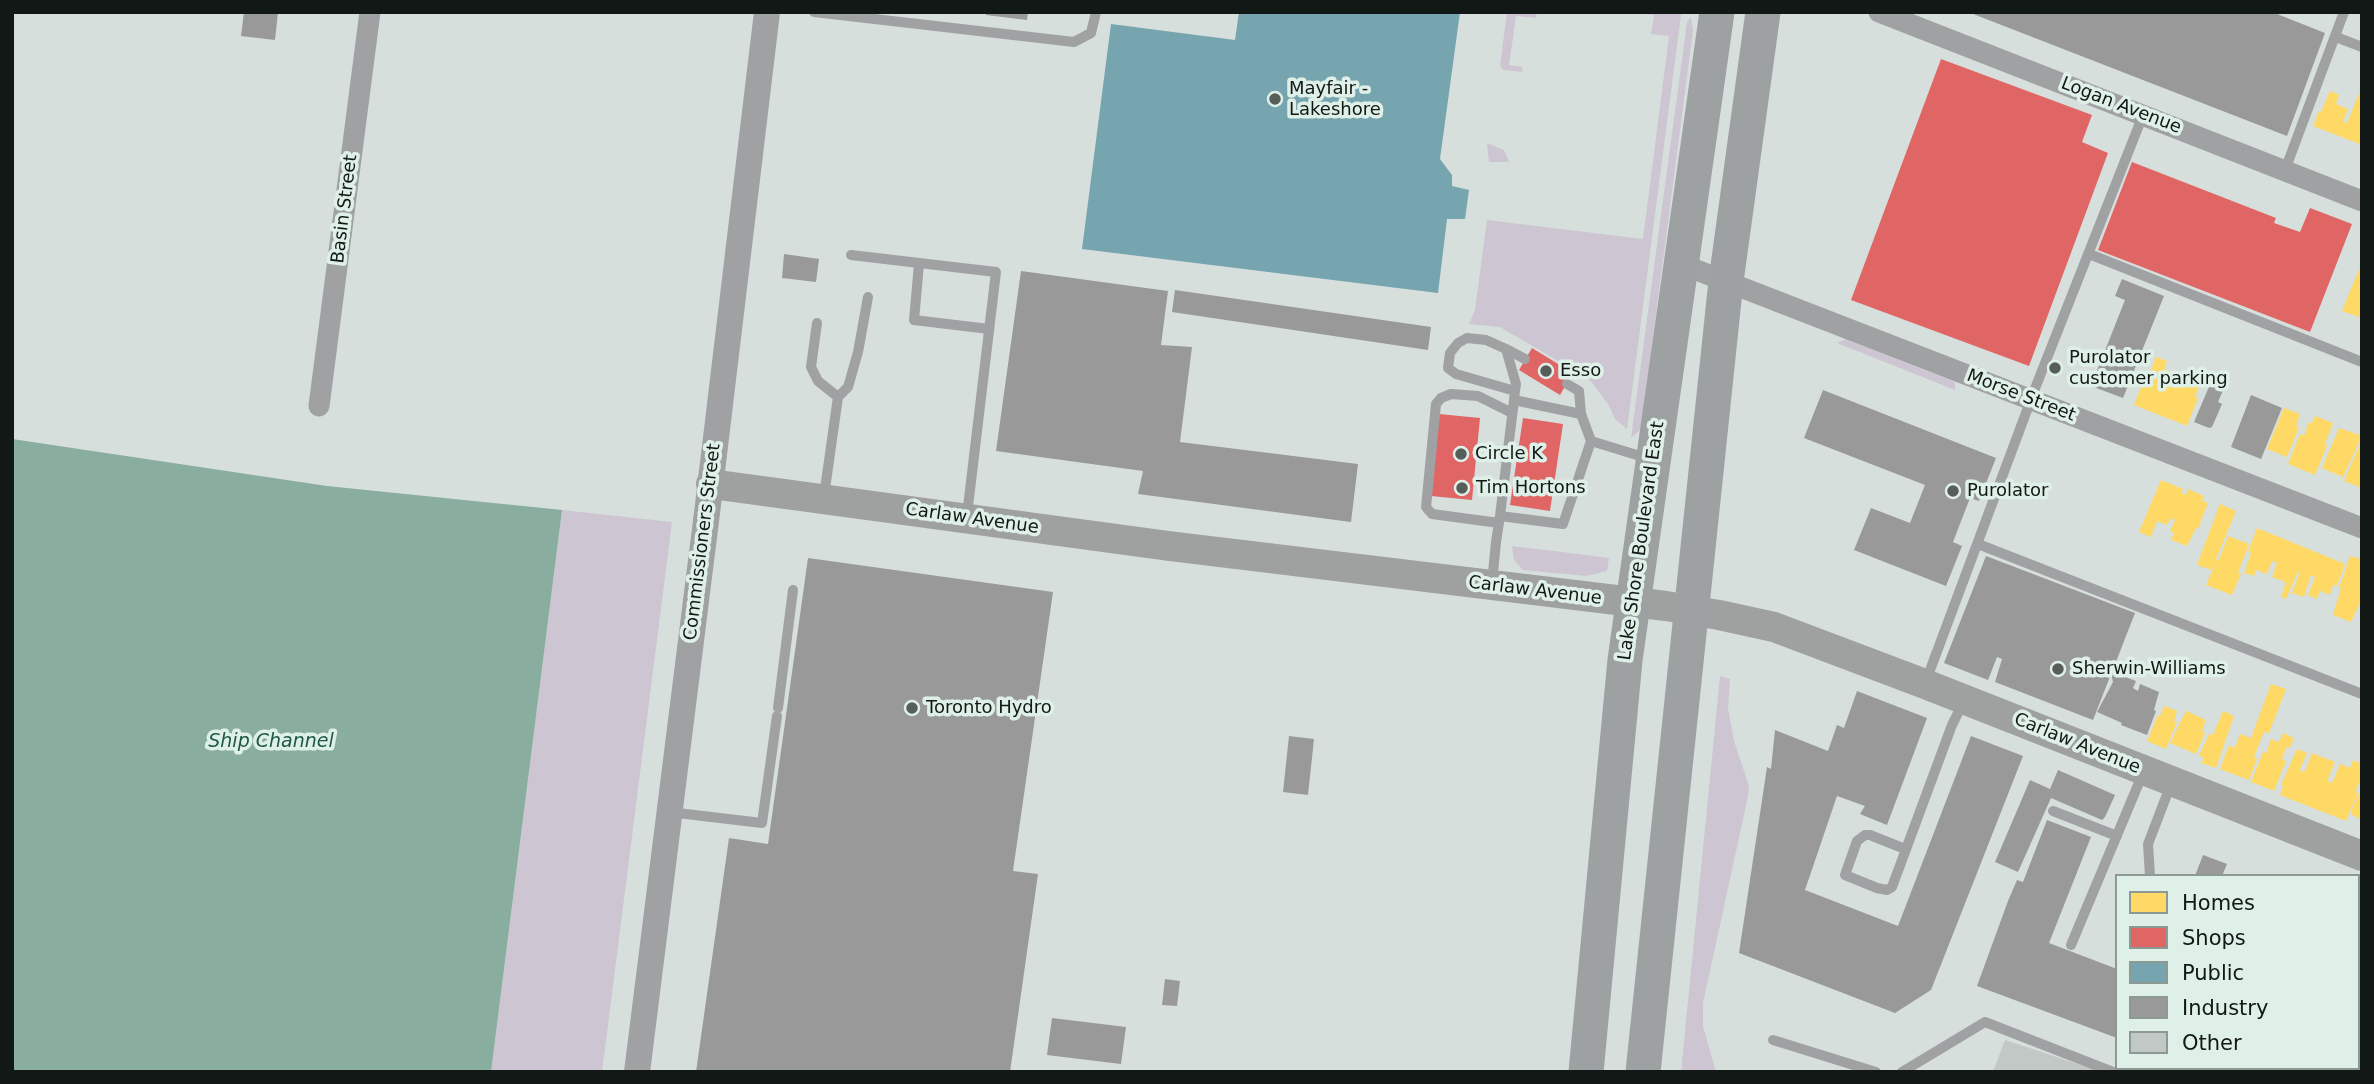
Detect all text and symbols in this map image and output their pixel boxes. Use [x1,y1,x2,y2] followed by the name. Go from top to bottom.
[2058,73,2184,139] street label: Logan Avenue
[1289,78,1381,120] place label: Mayfair - Lakeshore
[1267,91,1283,107] marker: Mayfair - Lakeshore
[328,153,362,265] street label: Basin Street
[2069,347,2228,390] place label: Purolator customer parking
[1560,360,1601,382] place label: Esso
[2047,360,2063,376] marker: Purolator customer parking
[1538,363,1554,379] marker: Esso
[1964,365,2078,427] street label: Morse Street
[1615,420,1669,662] street label: Lake Shore Boulevard East
[680,442,726,642] street label: Commissioners Street
[1475,443,1543,465] place label: Circle K
[1453,446,1469,462] marker: Circle K
[1476,477,1586,499] place label: Tim Hortons
[1454,480,1470,496] marker: Tim Hortons
[1967,480,2048,502] place label: Purolator
[1945,483,1961,499] marker: Purolator
[904,499,1040,539] street label: Carlaw Avenue
[1467,572,1603,610] street label: Carlaw Avenue
[2072,658,2226,680] place label: Sherwin-Williams
[2050,661,2066,677] marker: Sherwin-Williams
[926,697,1052,719] place label: Toronto Hydro
[904,700,920,716] marker: Toronto Hydro
[2011,709,2143,779] street label: Carlaw Avenue
[208,731,334,753] water label: Ship Channel
[2115,874,2360,1070] legend
[2182,891,2255,915] text: Homes
[2182,926,2246,950] text: Shops
[2182,961,2244,985] text: Public
[2182,996,2268,1020] text: Industry
[2182,1031,2242,1055] text: Other

